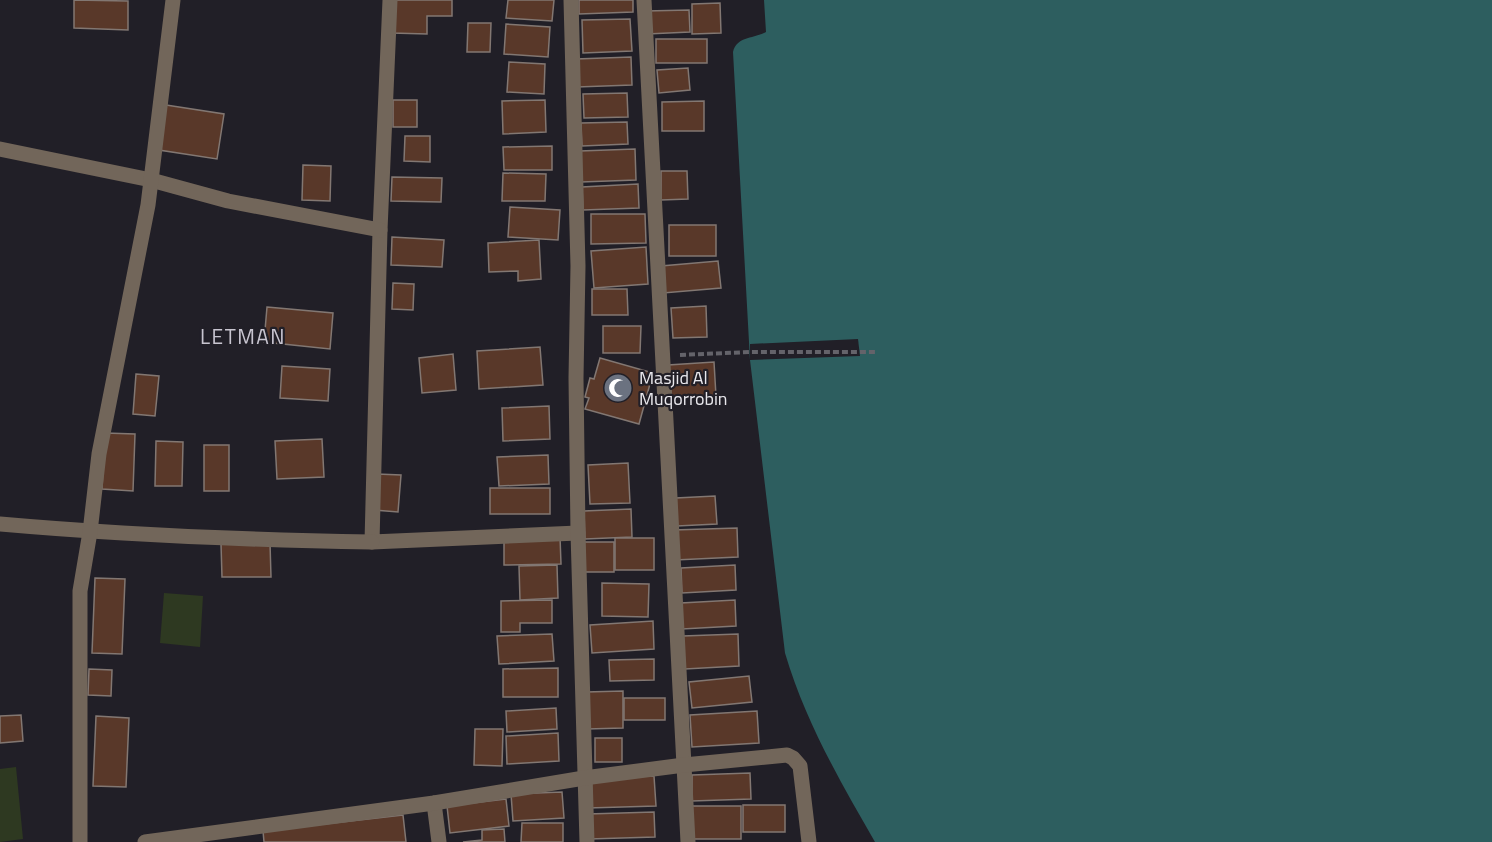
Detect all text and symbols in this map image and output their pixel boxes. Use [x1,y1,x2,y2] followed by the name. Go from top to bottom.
[200,320,286,352] district label: LETMAN
[639,364,728,412] place label: Masjid Al Muqorrobin
[602,372,634,404] mosque icon: Masjid Al Muqorrobin

